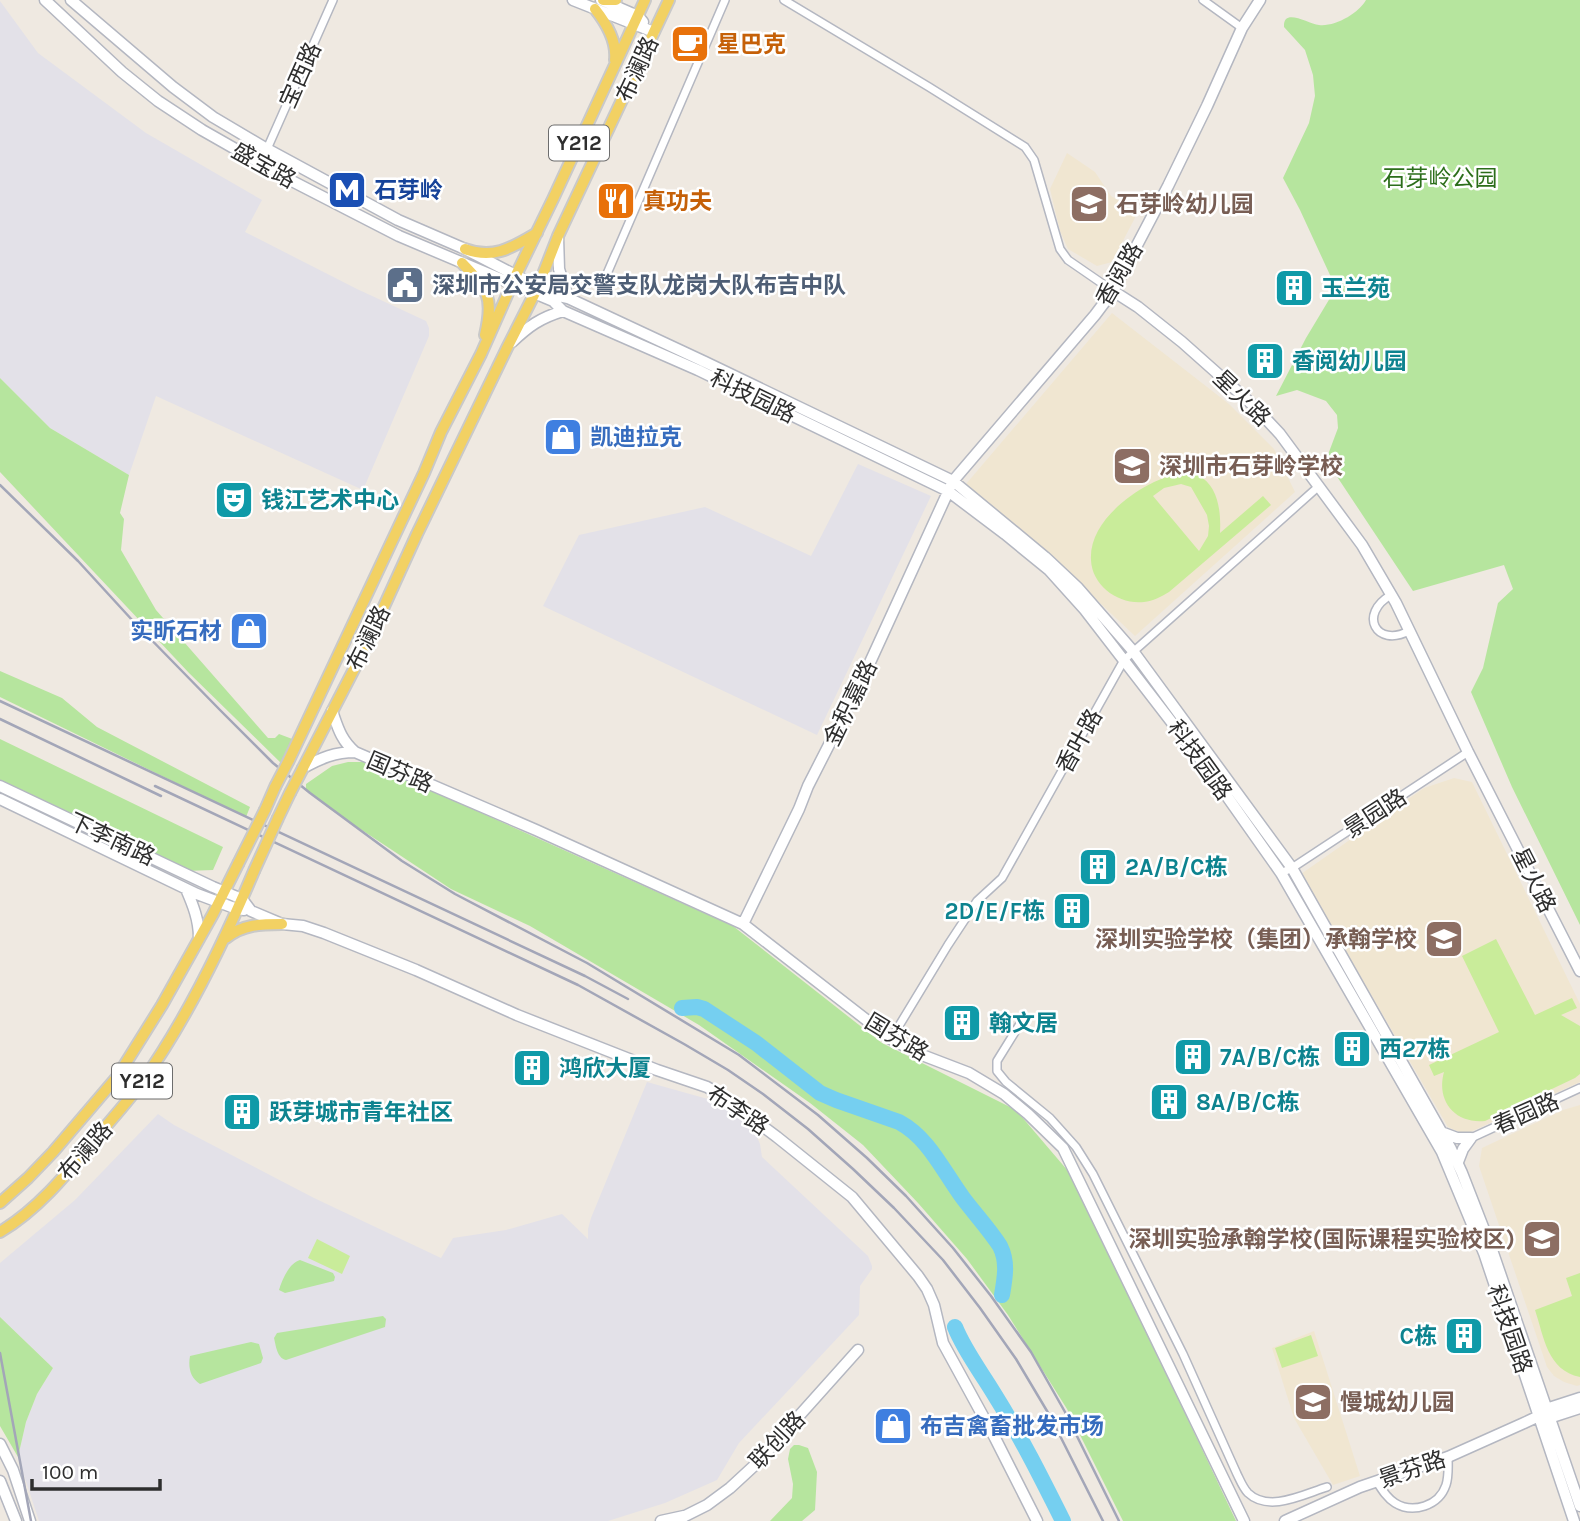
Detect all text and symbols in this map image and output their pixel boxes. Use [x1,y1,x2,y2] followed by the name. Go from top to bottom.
[669,23,711,65] cafe icon: 星巴克
[717,31,786,58] place label: 星巴克
[611,32,664,106] street label: 布澜路
[274,38,327,112] street label: 宝西路
[549,125,609,160] road number: Y212
[227,137,300,194] street label: 盛宝路
[1383,165,1498,192] park label: 石芽岭公园
[326,169,368,211] metro station icon: 石芽岭
[374,177,443,204] place label: 石芽岭
[595,180,637,222] restaurant icon: 真功夫
[1068,183,1110,225] school or university icon: 石芽岭幼儿园
[643,188,712,215] place label: 真功夫
[1116,191,1254,218] place label: 石芽岭幼儿园
[1090,238,1148,311] street label: 香阅路
[384,264,426,306] public building icon: 深圳市公安局交警支队龙岗大队布吉中队
[1273,267,1315,309] building icon: 玉兰苑
[432,272,846,299] place label: 深圳市公安局交警支队龙岗大队布吉中队
[1321,275,1390,302] place label: 玉兰苑
[1244,340,1286,382] building icon: 香阅幼儿园
[1292,348,1407,375] place label: 香阅幼儿园
[706,364,800,429] street label: 科技园路
[1207,365,1276,432] street label: 星火路
[542,416,584,458] shop icon: 凯迪拉克
[590,424,682,451] place label: 凯迪拉克
[1111,445,1153,487] school or university icon: 深圳市石芽岭学校
[1159,453,1343,480] place label: 深圳市石芽岭学校
[213,479,255,521] theatre icon: 钱江艺术中心
[261,487,399,514] place label: 钱江艺术中心
[341,601,396,675] street label: 布澜路
[228,610,270,652] shop icon: 实昕石材
[130,618,222,645] place label: 实昕石材
[818,656,883,750] street label: 金积嘉路
[1051,705,1108,778] street label: 香叶路
[1162,715,1238,805] street label: 科技园路
[363,747,437,798] street label: 国芬路
[1339,783,1412,844] street label: 景园路
[64,808,159,871] street label: 下李南路
[1506,843,1561,917] street label: 星火路
[1077,846,1119,888] building icon: 2A/B/C栋
[1125,854,1227,881] place label: 2A/B/C栋
[1051,890,1093,932] building icon: 2D/E/F栋
[945,898,1045,925] place label: 2D/E/F栋
[1423,918,1465,960] school or university icon: 深圳实验学校（集团）承翰学校
[1095,926,1417,953] place label: 深圳实验学校（集团）承翰学校
[941,1002,983,1044] building icon: 翰文居
[860,1008,933,1067] street label: 国芬路
[989,1010,1058,1037] place label: 翰文居
[1331,1028,1373,1070] building icon: 西27栋
[1172,1036,1214,1078] building icon: 7A/B/C栋
[1379,1036,1450,1063] place label: 西27栋
[1220,1044,1320,1071] place label: 7A/B/C栋
[511,1047,553,1089] building icon: 鸿欣大厦
[559,1055,651,1082] place label: 鸿欣大厦
[112,1064,172,1098] road number: Y212
[702,1080,774,1141] street label: 布李路
[1148,1081,1190,1123] building icon: 8A/B/C栋
[1489,1087,1563,1140] street label: 春园路
[1196,1089,1299,1116] place label: 8A/B/C栋
[221,1091,263,1133] building icon: 跃芽城市青年社区
[269,1099,453,1126] place label: 跃芽城市青年社区
[53,1116,118,1186] street label: 布澜路
[1521,1218,1563,1260] school or university icon: 深圳实验承翰学校(国际课程实验校区)
[1129,1226,1515,1253] place label: 深圳实验承翰学校(国际课程实验校区)
[1482,1281,1537,1377] street label: 科技园路
[1443,1315,1485,1357] building icon: C栋
[1399,1323,1437,1350] place label: C栋
[1292,1381,1334,1423] school or university icon: 慢城幼儿园
[1340,1389,1455,1416] place label: 慢城幼儿园
[872,1405,914,1447] shop icon: 布吉禽畜批发市场
[744,1406,811,1475] street label: 联创路
[920,1413,1104,1440] place label: 布吉禽畜批发市场
[1375,1445,1449,1493] street label: 景芬路
[32,1448,159,1492] scale bar
[42,1460,99,1484] text: 100 m

